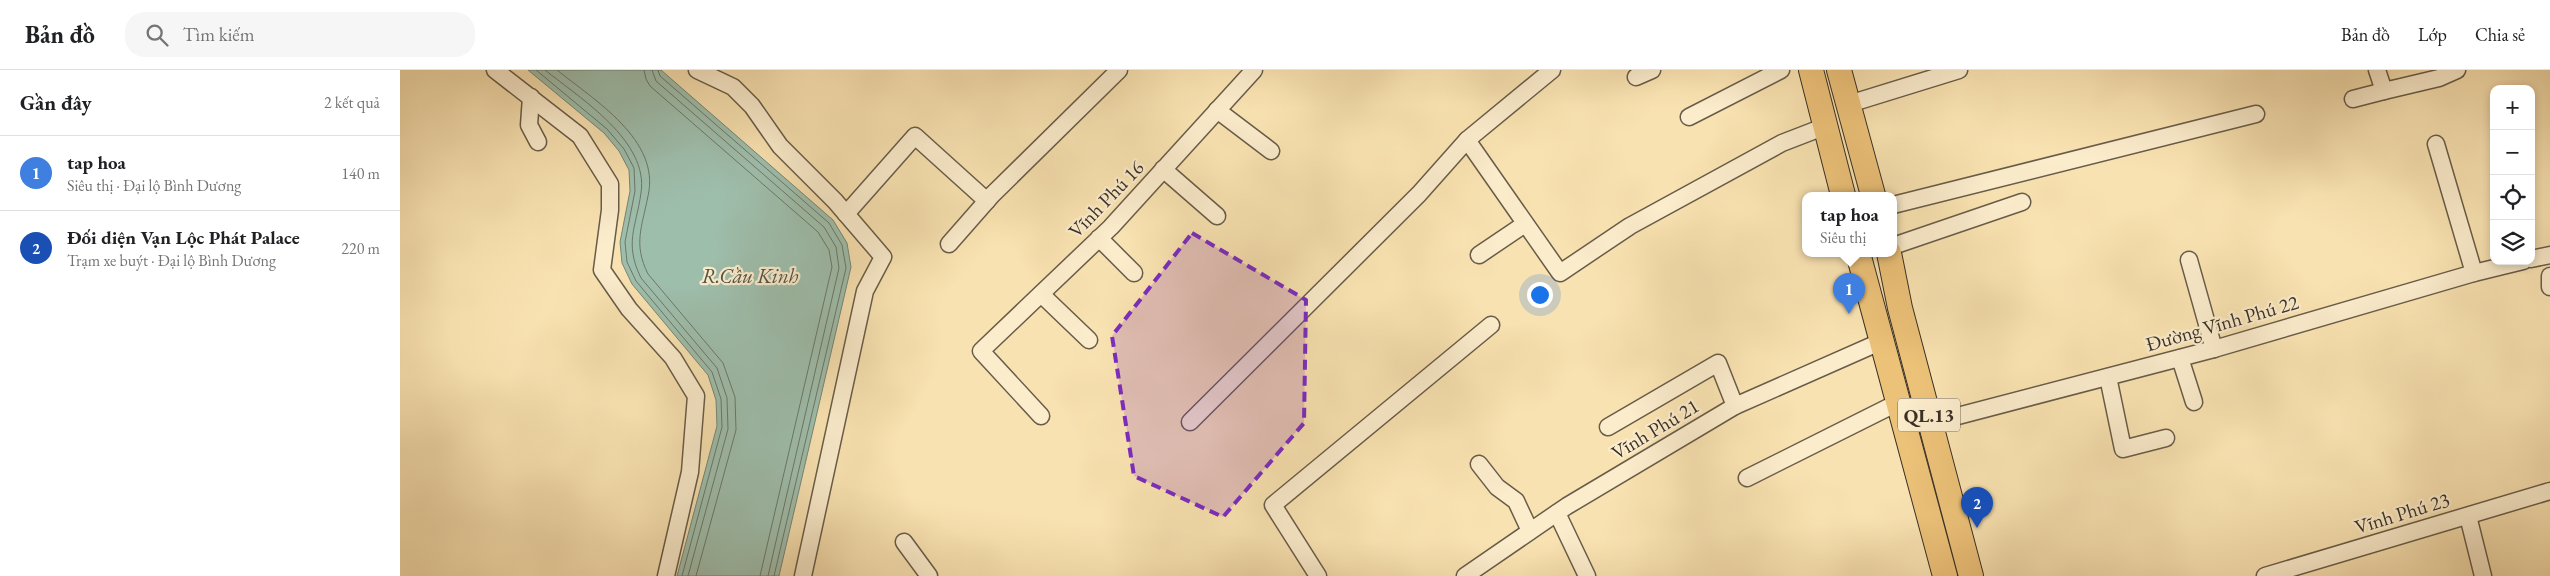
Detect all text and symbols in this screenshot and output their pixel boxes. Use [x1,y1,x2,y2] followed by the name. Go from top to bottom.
[125,12,475,57] search box
[25,19,95,50] text: Bản đồ
[143,21,171,49] icon: search
[183,22,255,47] text: Tìm kiếm
[2341,23,2390,46] text: Bản đồ
[2418,23,2447,46] text: Lớp
[2475,23,2525,46] text: Chia sẻ
[2490,85,2535,265] map controls
[2490,85,2535,130] button: +
[20,89,92,116] text: Gần đây
[324,92,380,113] text: 2 kết quả
[2490,130,2535,175] button: −
[67,150,126,175] text: tap hoa
[1063,154,1150,243] street label: Vĩnh Phú 16
[32,163,40,184] text: 1
[341,163,380,184] text: 140 m
[67,175,241,196] text: Siêu thị · Đại lộ Bình Dương
[2490,175,2535,220] button: locate
[1802,192,1897,257] popup
[1820,202,1879,227] text: tap hoa
[2490,220,2535,265] button: layers
[67,225,300,250] text: Đối diện Vạn Lộc Phát Palace
[1820,227,1866,248] text: Siêu thị
[32,238,40,259] text: 2
[341,238,380,259] text: 220 m
[67,250,276,271] text: Trạm xe buýt · Đại lộ Bình Dương
[701,262,799,289] water label: R.Cầu Kinh
[1833,273,1865,314] pin: 1
[1527,282,1553,308] your location
[2143,289,2302,357] street label: Đường Vĩnh Phú 22
[1606,393,1704,465] street label: Vĩnh Phú 21
[1898,398,1960,432] road number: QL.13
[2351,486,2453,540] street label: Vĩnh Phú 23
[1961,487,1993,528] pin: 2

